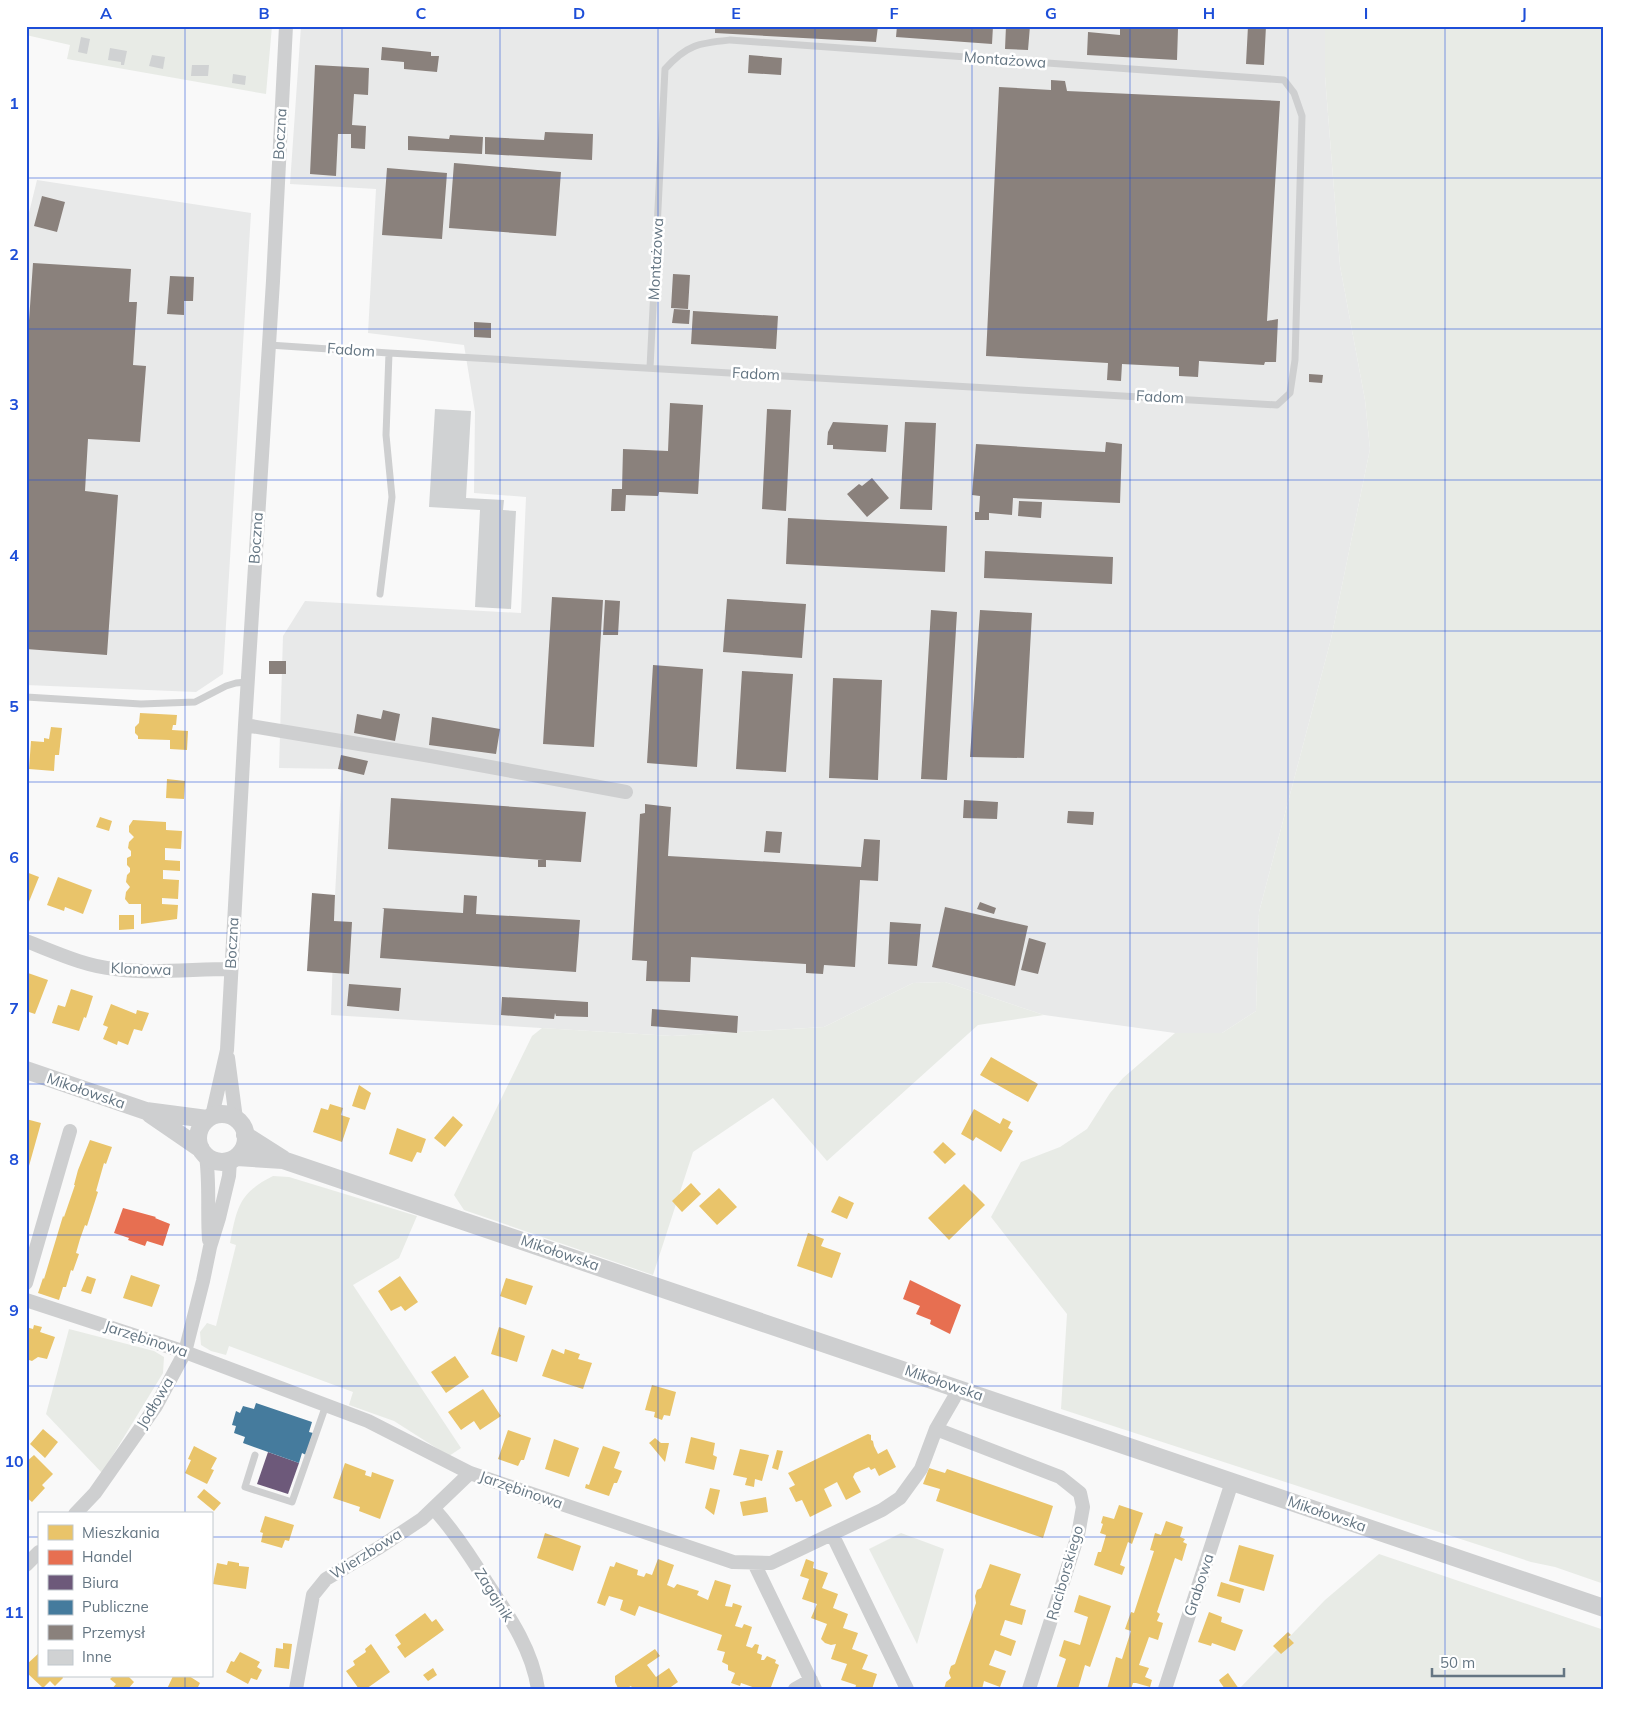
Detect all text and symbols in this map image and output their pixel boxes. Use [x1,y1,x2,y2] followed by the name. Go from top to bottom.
[100,3,112,23] text: A
[258,3,270,23] text: B
[416,3,427,23] text: C
[573,3,585,23] text: D
[731,3,741,23] text: E
[889,3,899,23] text: F
[1045,3,1057,23] text: G
[1203,3,1215,23] text: H
[1364,3,1368,23] text: I
[1521,3,1527,23] text: J
[963,47,1047,72] street label: Montażowa
[9,93,19,113] text: 1
[269,108,290,160] street label: Boczna
[644,217,667,301] street label: Montażowa
[9,244,19,264] text: 2
[326,338,376,361] street label: Fadom
[732,363,780,384] street label: Fadom
[1136,386,1184,407] street label: Fadom
[9,394,19,414] text: 3
[244,511,267,564] street label: Boczna
[9,545,19,565] text: 4
[9,696,19,716] text: 5
[9,847,19,867] text: 6
[221,917,242,969] street label: Boczna
[110,958,172,979] street label: Klonowa
[9,998,19,1018] text: 7
[45,1068,128,1113] street label: Mikołowska
[9,1149,19,1169] text: 8
[519,1230,602,1275] street label: Mikołowska
[9,1300,19,1320] text: 9
[102,1316,190,1361] street label: Jarzębinowa
[903,1360,986,1405] street label: Mikołowska
[132,1374,177,1432] street label: Jodłowa
[4,1451,24,1471] text: 10
[477,1466,565,1513] street label: Jarzębinowa
[1286,1491,1369,1536] street label: Mikołowska
[38,1512,212,1678] legend
[82,1523,160,1542] text: Mieszkania
[1042,1523,1087,1622] street label: Raciborskiego
[326,1524,405,1583] street label: Wierzbowa
[82,1547,132,1566] text: Handel
[1179,1551,1218,1619] street label: Grabowa
[471,1564,518,1625] street label: Zagajnik
[82,1573,119,1592] text: Biura
[82,1597,149,1616] text: Publiczne
[4,1602,24,1622] text: 11
[82,1623,145,1642] text: Przemysł
[1432,1645,1565,1677] scale bar
[82,1647,112,1666] text: Inne
[1440,1653,1475,1672] text: 50 m

